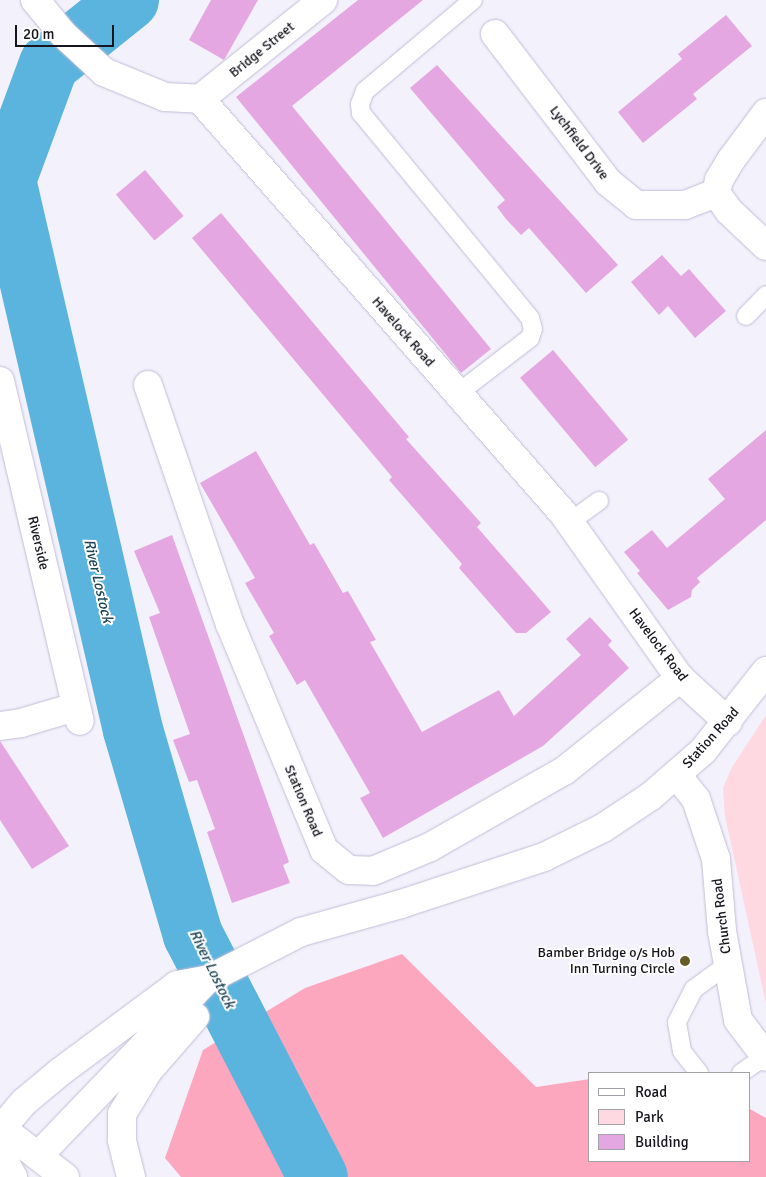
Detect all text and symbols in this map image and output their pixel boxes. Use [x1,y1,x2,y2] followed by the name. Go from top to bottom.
[18,15,116,47] scale bar
[226,19,298,81] street label: Bridge Street
[23,25,54,43] text: 20 m
[546,103,612,183] street label: Lychfield Drive
[368,293,438,371] street label: Havelock Road
[24,514,52,572] street label: Riverside
[80,537,116,625] water label: River Lostock
[625,605,691,685] street label: Havelock Road
[679,704,743,772] street label: Station Road
[280,763,326,839] street label: Station Road
[709,877,735,955] street label: Church Road
[185,927,239,1011] water label: River Lostock
[538,945,675,978] place label: Bamber Bridge o/s Hob Inn Turning Circle
[679,955,691,967] marker: Bamber Bridge o/s Hob Inn Turning Circle
[588,1072,751,1162] legend
[635,1083,667,1101] text: Road
[635,1108,664,1126] text: Park
[635,1133,689,1151] text: Building

